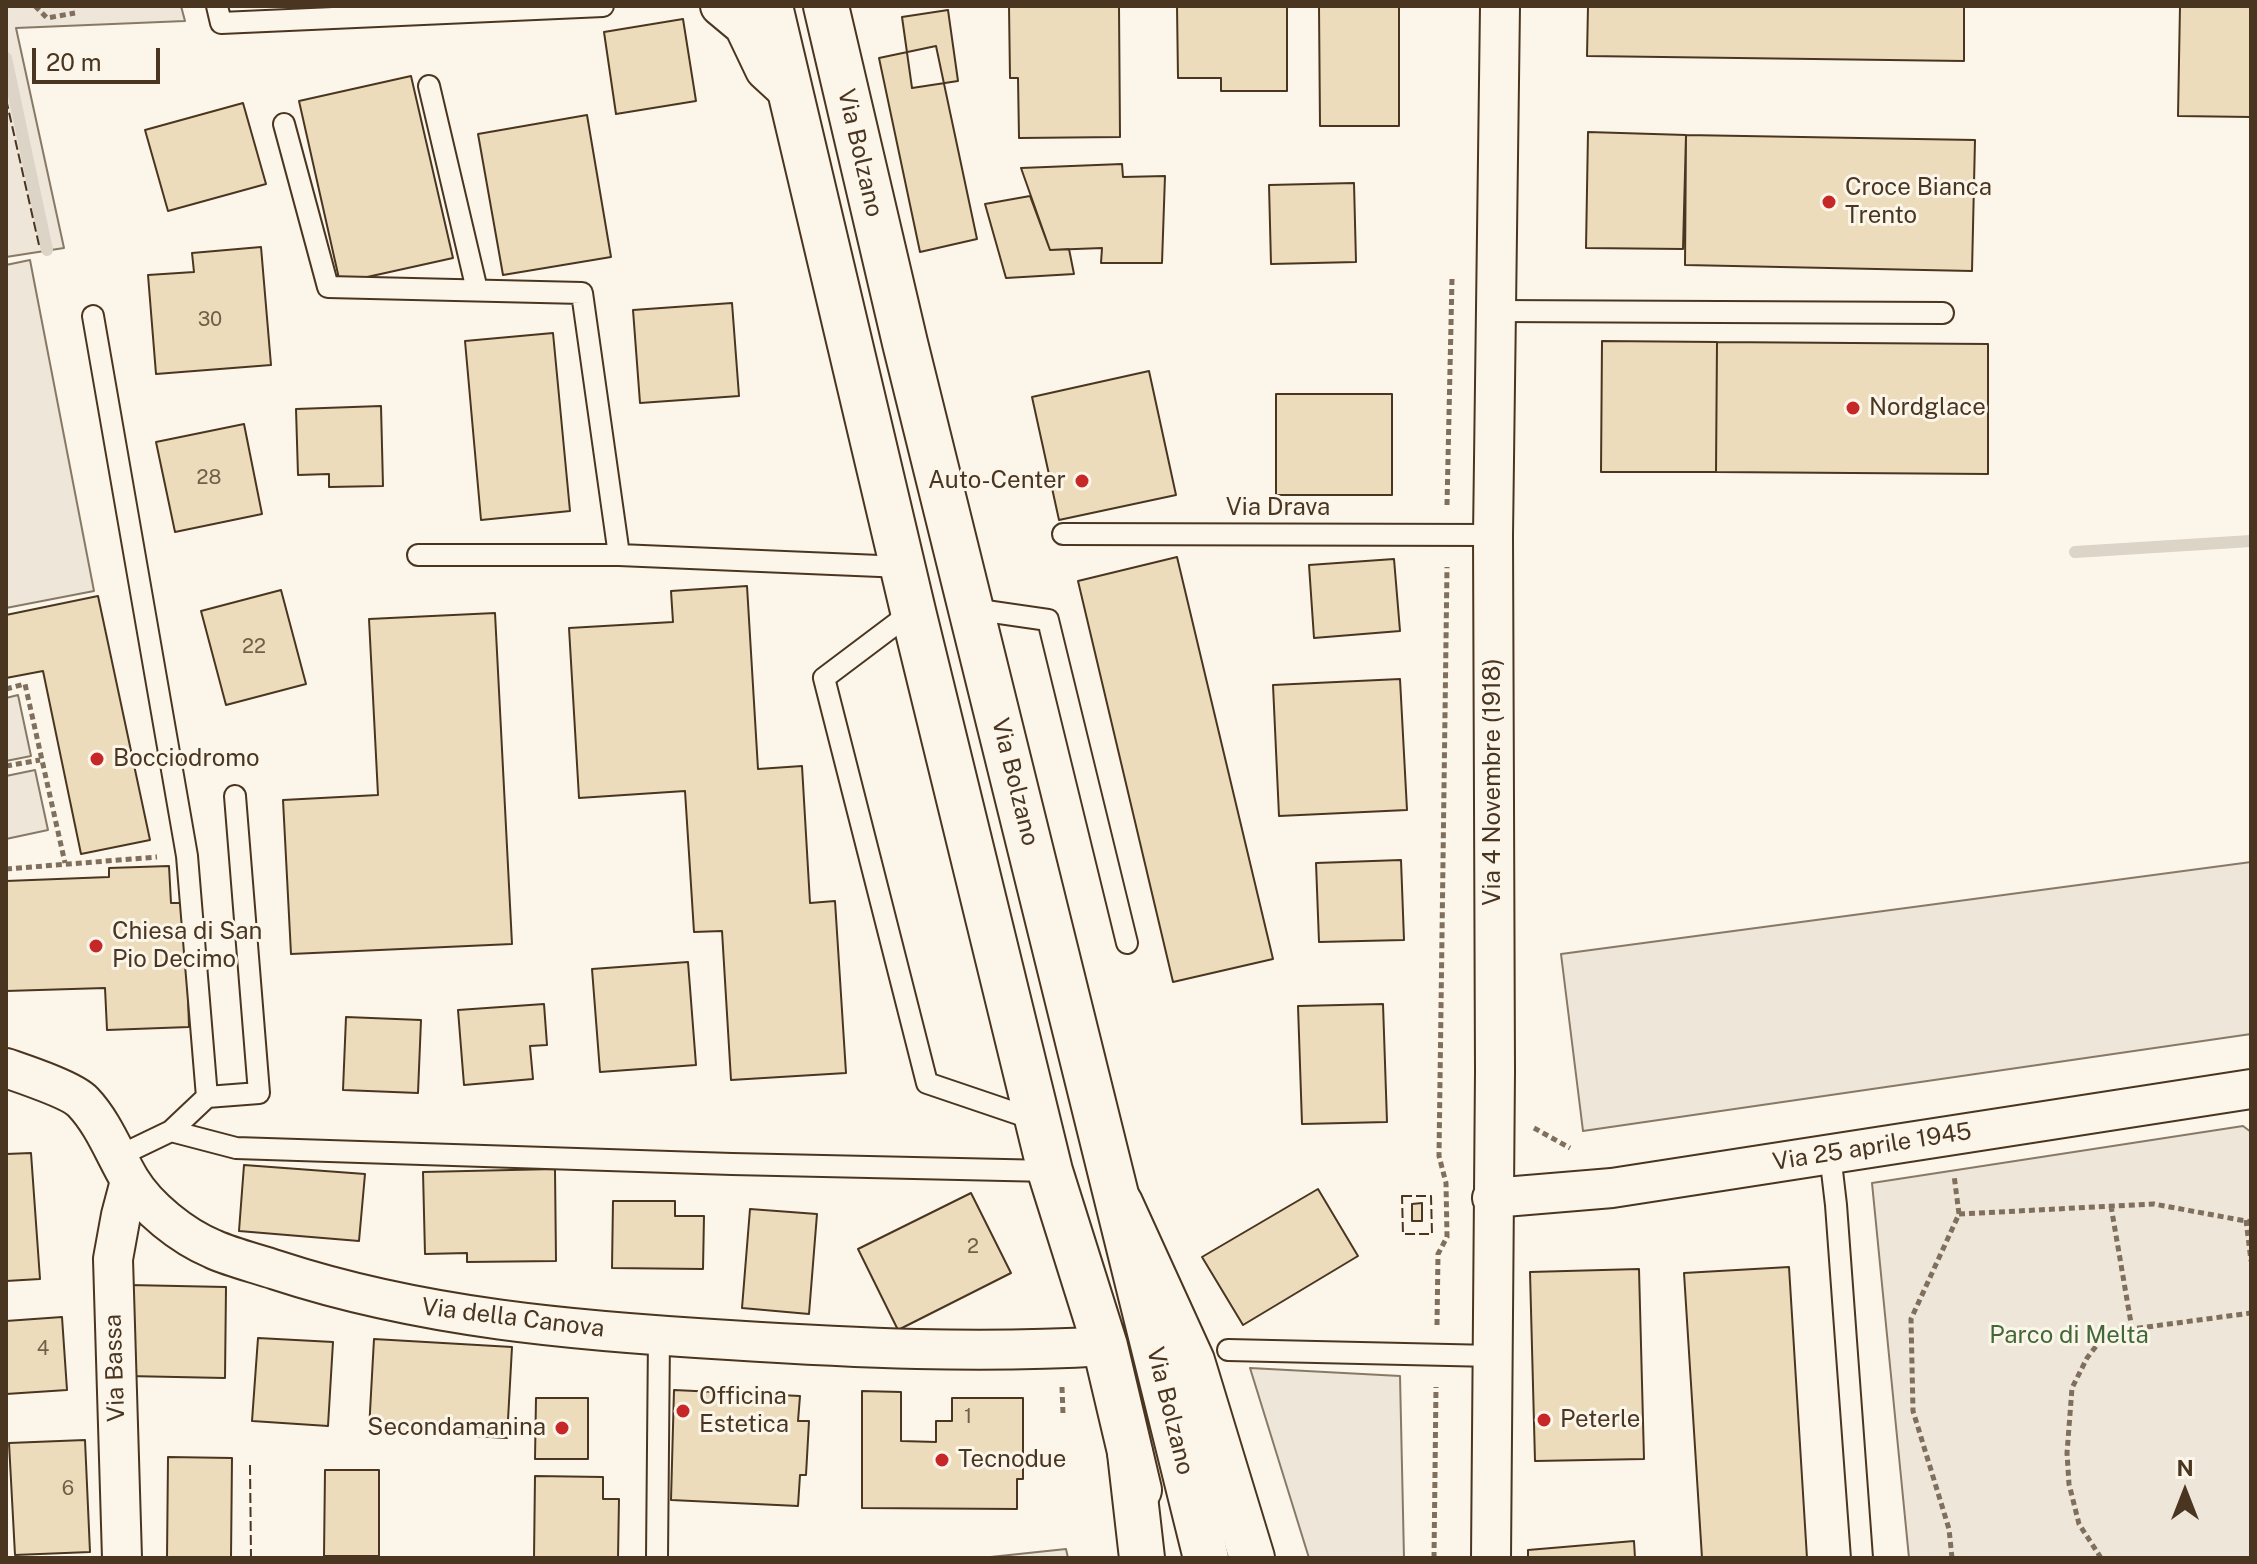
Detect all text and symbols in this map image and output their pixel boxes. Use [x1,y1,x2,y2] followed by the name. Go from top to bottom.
[36,32,164,82] scale bar
[46,48,102,76] text: 20 m
[831,86,889,220] street label: Via Bolzano
[1845,174,1992,230] place label: Croce Bianca Trento
[1820,193,1838,211] marker: Croce Bianca Trento
[198,308,222,332] house number: 30
[1869,394,1986,422] place label: Nordglace
[1844,399,1862,417] marker: Nordglace
[197,466,221,490] house number: 28
[928,467,1066,495] place label: Auto-Center
[1073,472,1091,490] marker: Auto-Center
[1226,494,1330,522] street label: Via Drava
[242,635,266,659] house number: 22
[1479,658,1507,906] street label: Via 4 Novembre (1918)
[985,715,1045,849] street label: Via Bolzano
[113,745,260,773] place label: Bocciodromo
[88,750,106,768] marker: Bocciodromo
[112,918,262,974] place label: Chiesa di San Pio Decimo
[87,937,105,955] marker: Chiesa di San Pio Decimo
[1771,1117,1973,1177] street label: Via 25 aprile 1945
[967,1235,979,1259] house number: 2
[420,1292,606,1344] street label: Via della Canova
[99,1314,131,1422] street label: Via Bassa
[1989,1322,2149,1350] park label: Parco di Melta
[37,1337,49,1361] house number: 4
[1140,1344,1200,1478] street label: Via Bolzano
[699,1383,789,1439] place label: Officina Estetica
[674,1402,692,1420] marker: Officina Estetica
[964,1405,972,1429] house number: 1
[1560,1406,1640,1434] place label: Peterle
[1535,1411,1553,1429] marker: Peterle
[367,1414,546,1442] place label: Secondamanina
[553,1419,571,1437] marker: Secondamanina
[958,1446,1066,1474] place label: Tecnodue
[933,1451,951,1469] marker: Tecnodue
[2145,1452,2225,1532] north arrow
[2176,1455,2194,1481] text: N
[62,1477,74,1501] house number: 6

